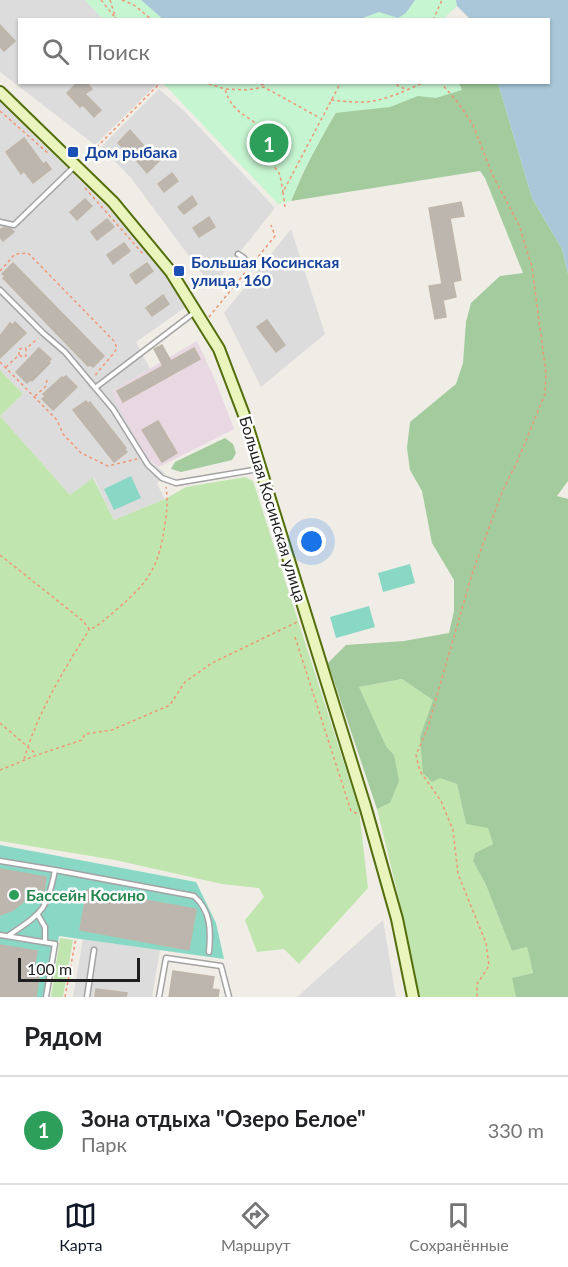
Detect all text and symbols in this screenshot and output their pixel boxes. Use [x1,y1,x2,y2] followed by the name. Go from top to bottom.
[18,18,550,84] search box
[39,35,72,68] icon: search
[87,38,150,65] text: Поиск
[250,120,288,166] pin: 1
[85,142,177,161] place label: Дом рыбака
[66,145,80,159] marker: Дом рыбака
[191,252,339,289] place label: Большая Косинская улица, 160
[172,264,186,278] marker: Большая Косинская улица, 160
[236,414,311,604] street label: Большая Косинская улица
[297,527,326,556] your location
[26,885,145,904] place label: Бассейн Косино
[7,888,21,902] marker: Бассейн Косино
[18,955,140,982] scale bar
[27,959,72,978] text: 100 m
[24,1020,102,1052] text: Рядом
[81,1105,366,1132] text: Зона отдыха "Озеро Белое"
[38,1118,49,1142] text: 1
[488,1118,544,1142] text: 330 m
[81,1132,127,1156] text: Парк
[59,1199,102,1254] tab: Карта
[221,1199,291,1254] tab: Маршрут
[409,1199,509,1254] tab: Сохранённые

